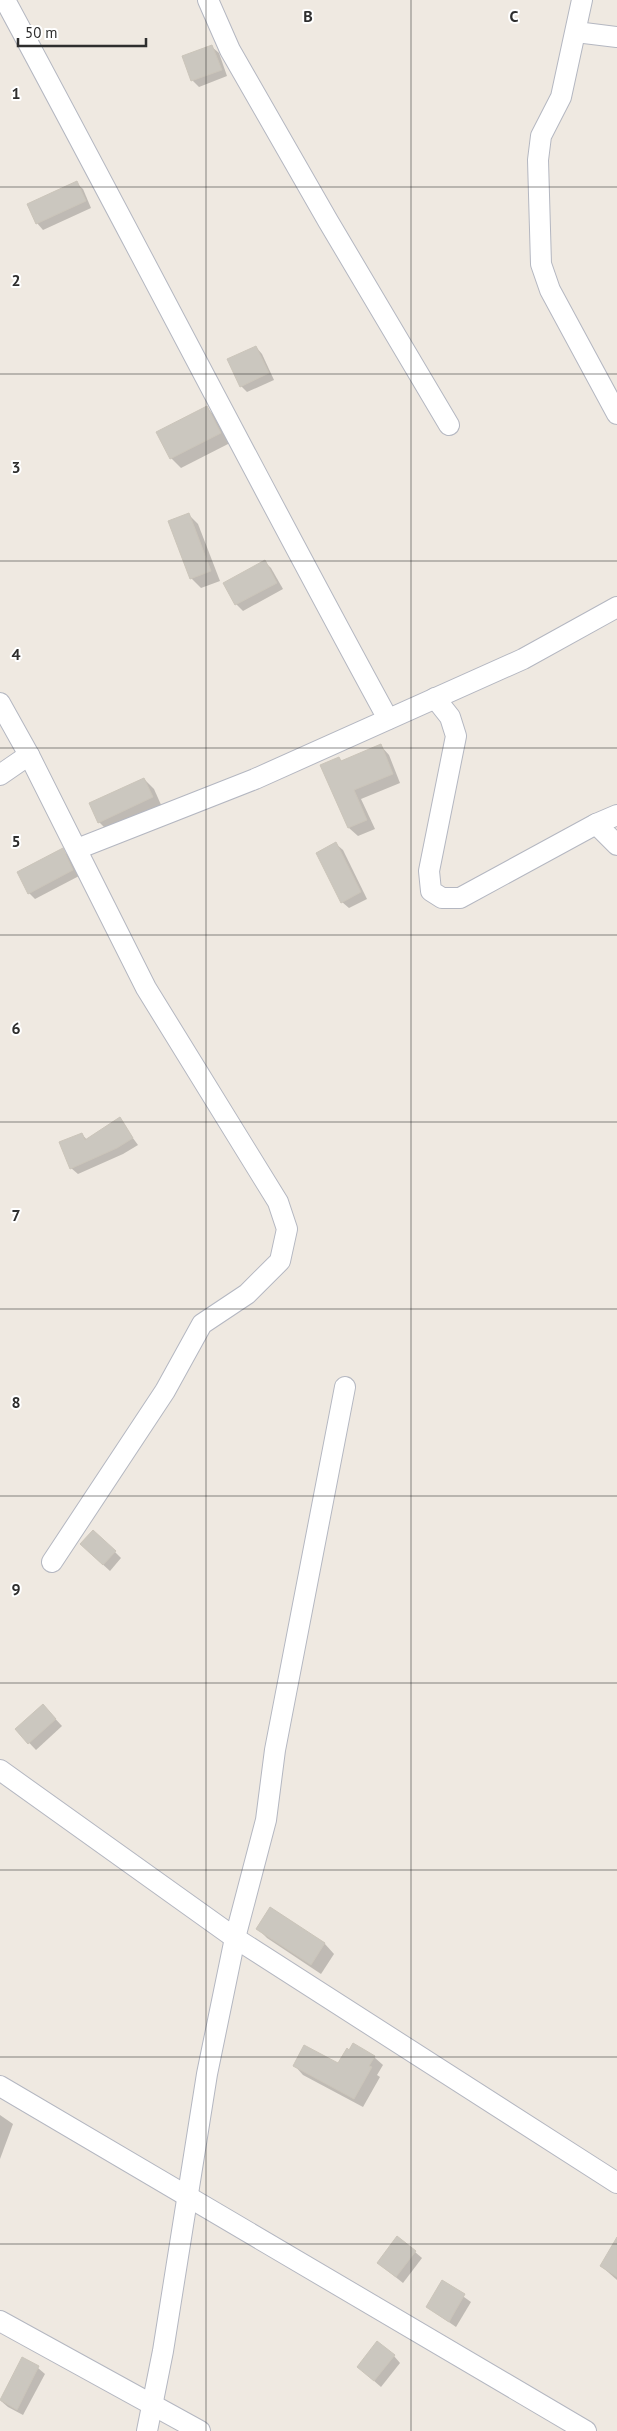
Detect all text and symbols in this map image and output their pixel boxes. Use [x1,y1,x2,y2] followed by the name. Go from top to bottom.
[303,6,313,26] text: B
[510,6,519,26] text: C
[18,15,145,47] scale bar
[25,23,58,42] text: 50 m
[11,83,21,103] text: 1
[11,270,21,290] text: 2
[11,457,21,477] text: 3
[11,644,21,664] text: 4
[11,831,21,851] text: 5
[11,1018,21,1038] text: 6
[11,1205,21,1225] text: 7
[11,1392,21,1412] text: 8
[11,1579,21,1599] text: 9

